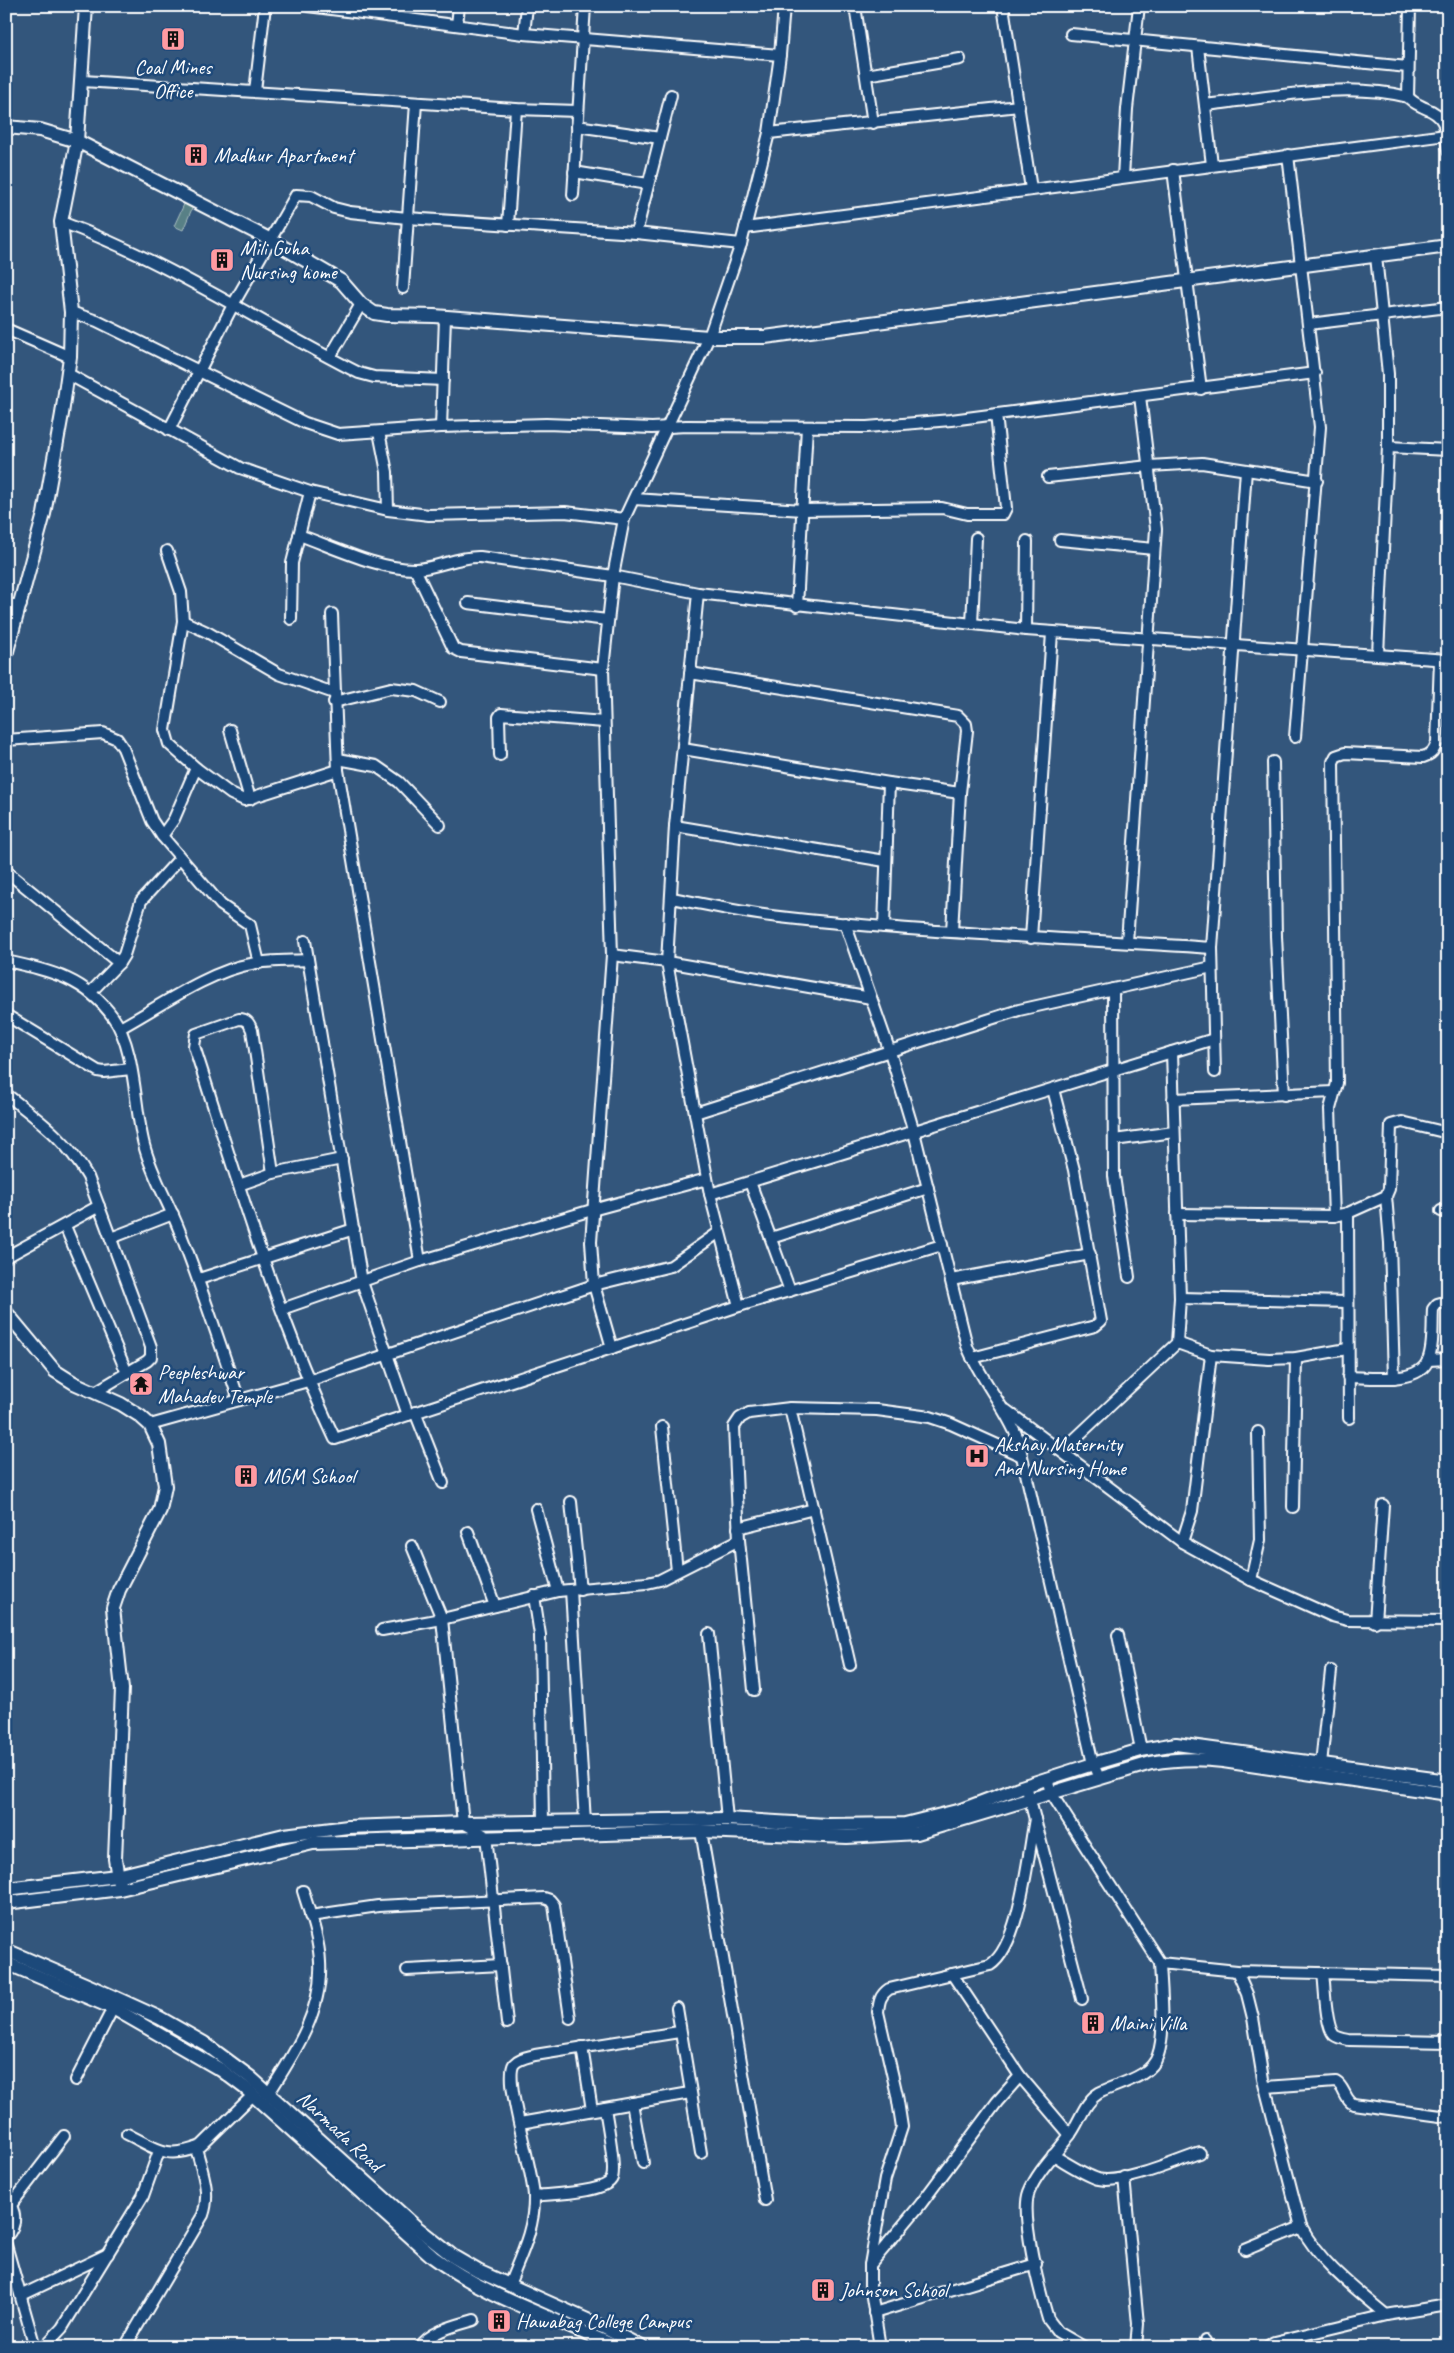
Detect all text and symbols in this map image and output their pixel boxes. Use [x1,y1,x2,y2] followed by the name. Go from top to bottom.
[160,26,186,52] building icon: Coal Mines Office
[135,54,213,104] place label: Coal Mines Office
[183,142,209,168] building icon: Madhur Apartment
[214,142,356,168] place label: Madhur Apartment
[240,235,339,285] place label: Mili Guha Nursing home
[209,247,235,273] building icon: Mili Guha Nursing home
[158,1359,273,1409] place label: Peepleshwar Mahadev Temple
[128,1371,154,1397] temple icon: Peepleshwar Mahadev Temple
[994,1431,1128,1481] place label: Akshay Maternity And Nursing Home
[964,1443,990,1469] hospital icon: Akshay Maternity And Nursing Home
[233,1463,259,1489] building icon: MGM School
[264,1463,358,1489] place label: MGM School
[1080,2010,1106,2036] building icon: Maini Villa
[1110,2010,1188,2036] place label: Maini Villa
[292,2085,391,2180] street label: Narmada Road
[810,2277,836,2303] building icon: Johnson School
[839,2277,951,2303] place label: Johnson School
[486,2308,512,2334] building icon: Hawabag College Campus
[516,2308,693,2334] place label: Hawabag College Campus

